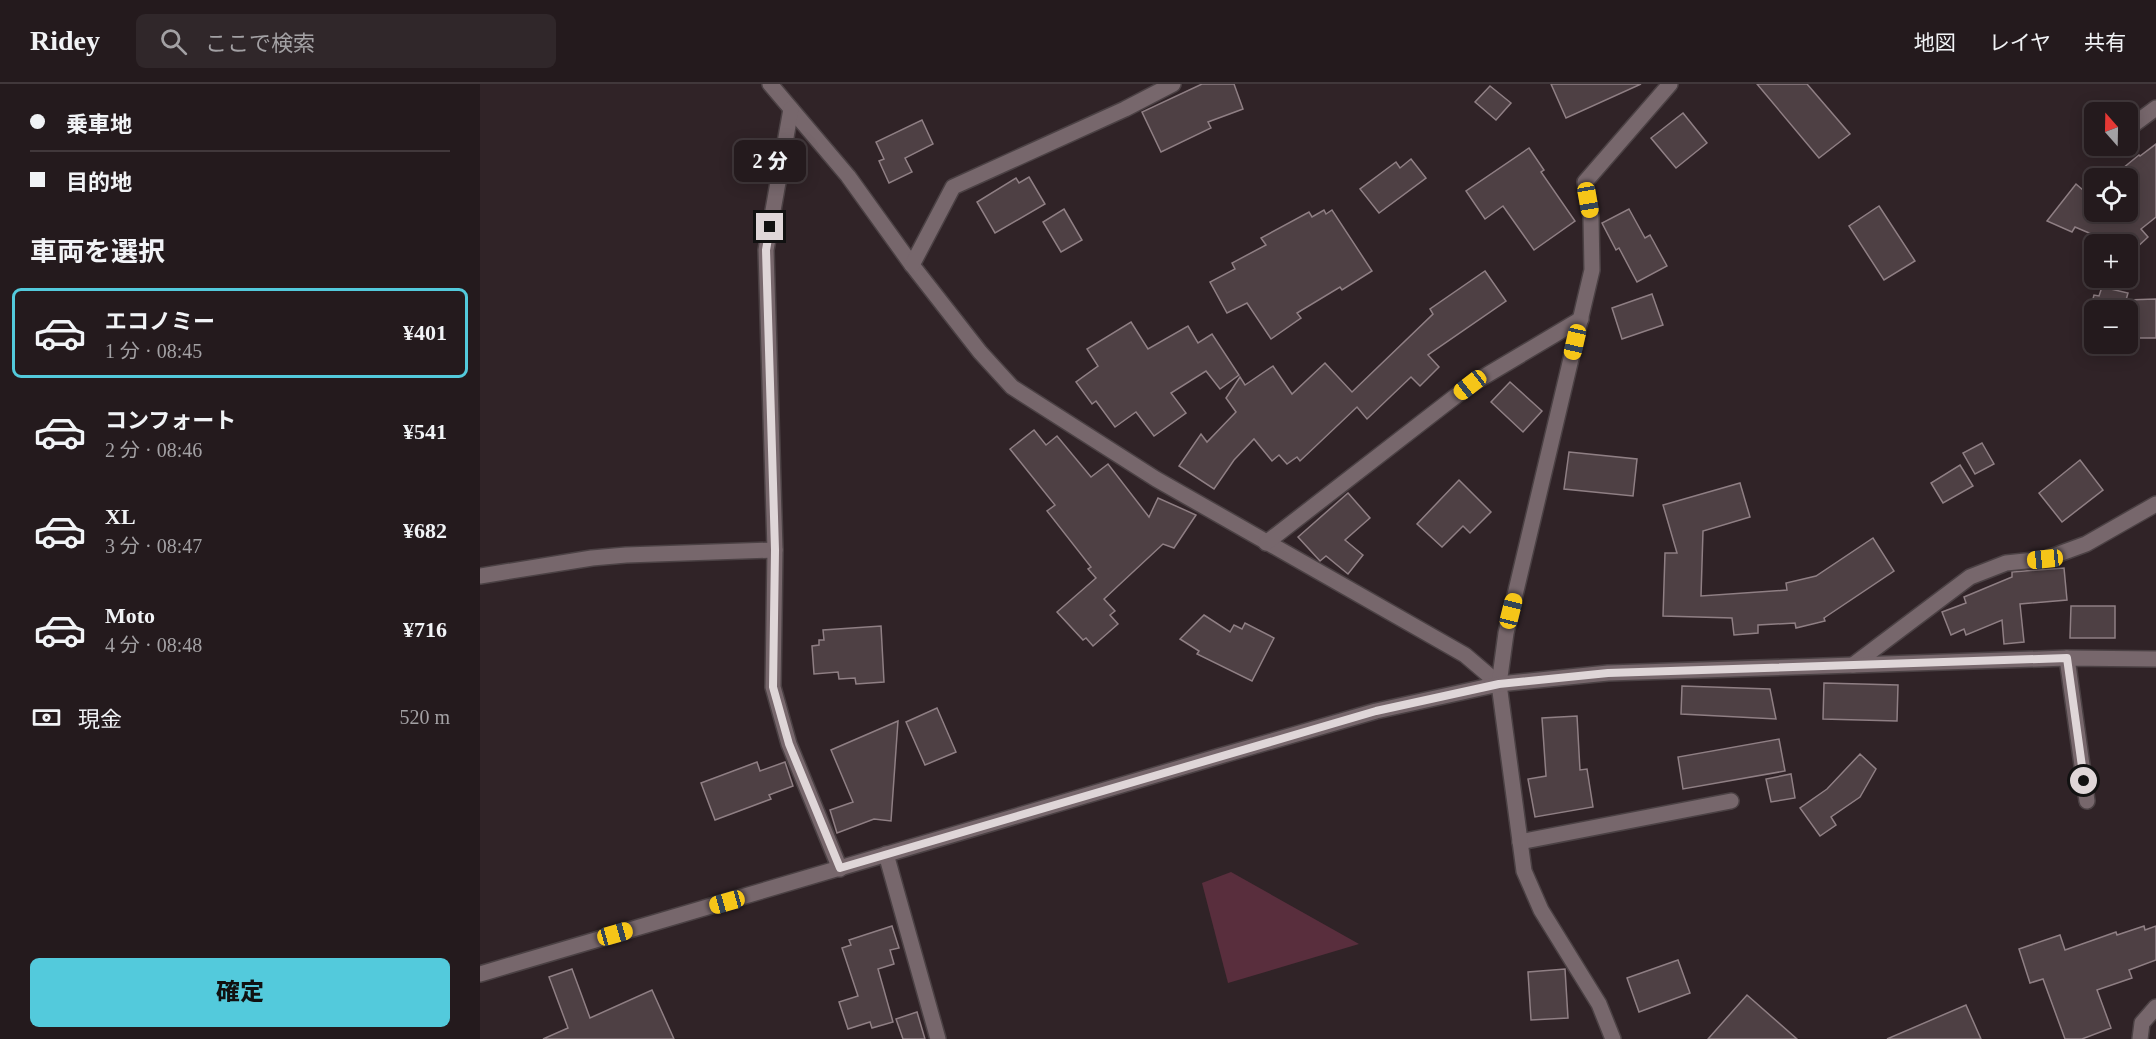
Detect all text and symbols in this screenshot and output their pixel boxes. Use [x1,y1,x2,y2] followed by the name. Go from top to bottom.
[136,14,556,68] search box
[30,25,100,56] text: Ridey
[157,25,190,58] icon: search
[205,31,315,56] text: ここで検索
[1914,31,1956,55] text: 地図
[1989,31,2051,55] text: レイヤ
[2084,31,2126,55] text: 共有
[2084,102,2138,156] north arrow
[2084,102,2138,354] map controls
[66,112,132,137] text: 乗車地
[734,140,806,182] callout: 2 分
[753,150,788,172] text: 2 分
[2084,168,2138,222] button: locate
[66,170,132,195] text: 目的地
[1576,181,1600,219] car
[756,213,783,240] route end
[2084,234,2138,288] button: +
[30,237,165,267] text: 車両を選択
[2084,300,2138,354] button: −
[33,306,87,360] icon: car
[105,309,215,334] text: エコノミー
[403,320,447,345] text: ¥401
[1562,322,1588,362] car
[105,340,202,362] text: 1 分 · 08:45
[1450,367,1490,403] car
[33,405,87,459] icon: car
[105,408,236,433] text: コンフォート
[403,419,447,444] text: ¥541
[105,439,202,461] text: 2 分 · 08:46
[33,504,87,558] icon: car
[105,504,136,529] text: XL
[403,518,447,543] text: ¥682
[105,535,202,557] text: 3 分 · 08:47
[2026,548,2064,570] car
[1498,591,1524,631] car
[33,603,87,657] icon: car
[105,603,155,628] text: Moto
[403,617,447,642] text: ¥716
[105,634,202,656] text: 4 分 · 08:48
[30,701,63,734] icon: cash
[399,706,450,728] text: 520 m
[78,707,122,732] text: 現金
[2070,767,2097,794] route start
[707,888,747,916] car
[595,920,635,948] car
[30,958,450,1027] button: 確定

